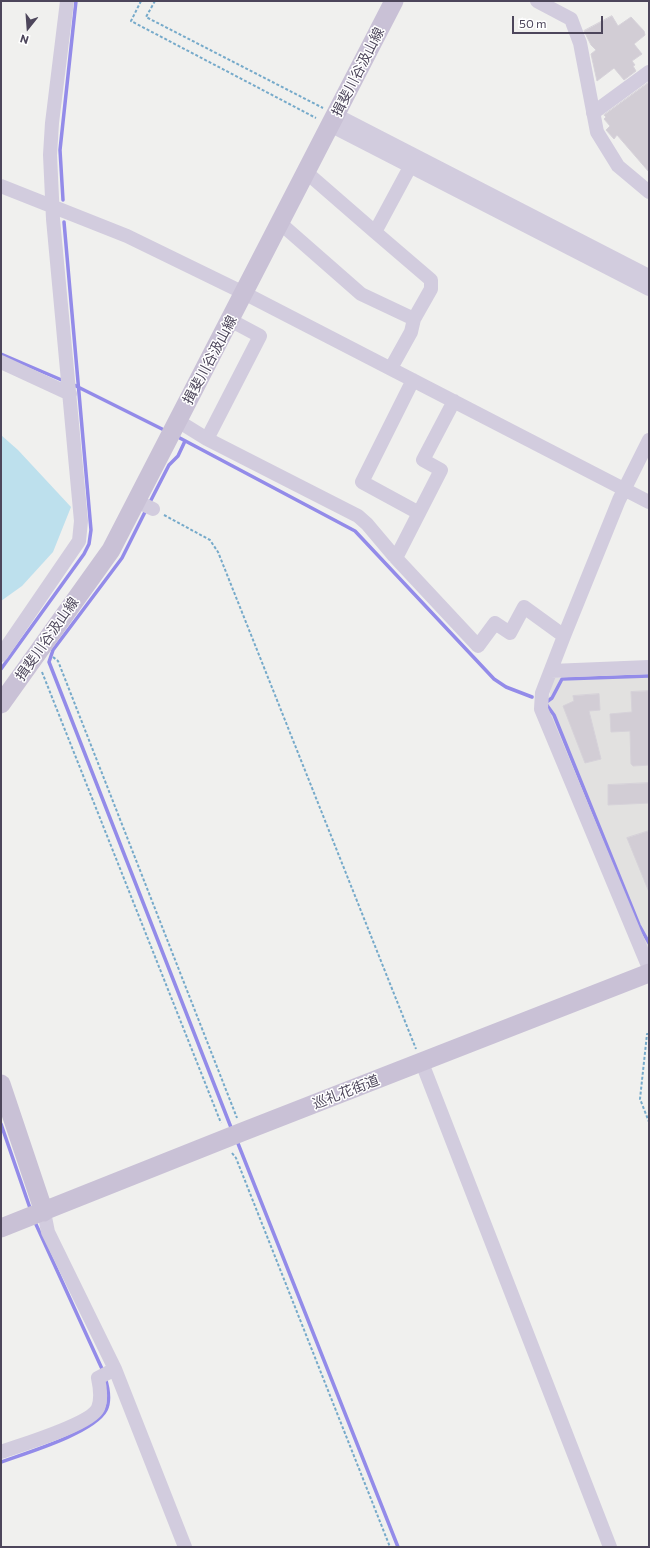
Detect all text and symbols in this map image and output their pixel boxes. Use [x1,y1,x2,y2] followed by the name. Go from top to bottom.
[8,8,48,48] north arrow
[514,8,605,34] scale bar
[519,16,547,30] text: 50 m
[328,25,388,119] street label: 揖斐川谷汲山線
[19,33,30,47] text: N
[180,313,240,407] street label: 揖斐川谷汲山線
[12,594,82,684] street label: 揖斐川谷汲山線
[310,1072,382,1112] street label: 巡礼花街道

